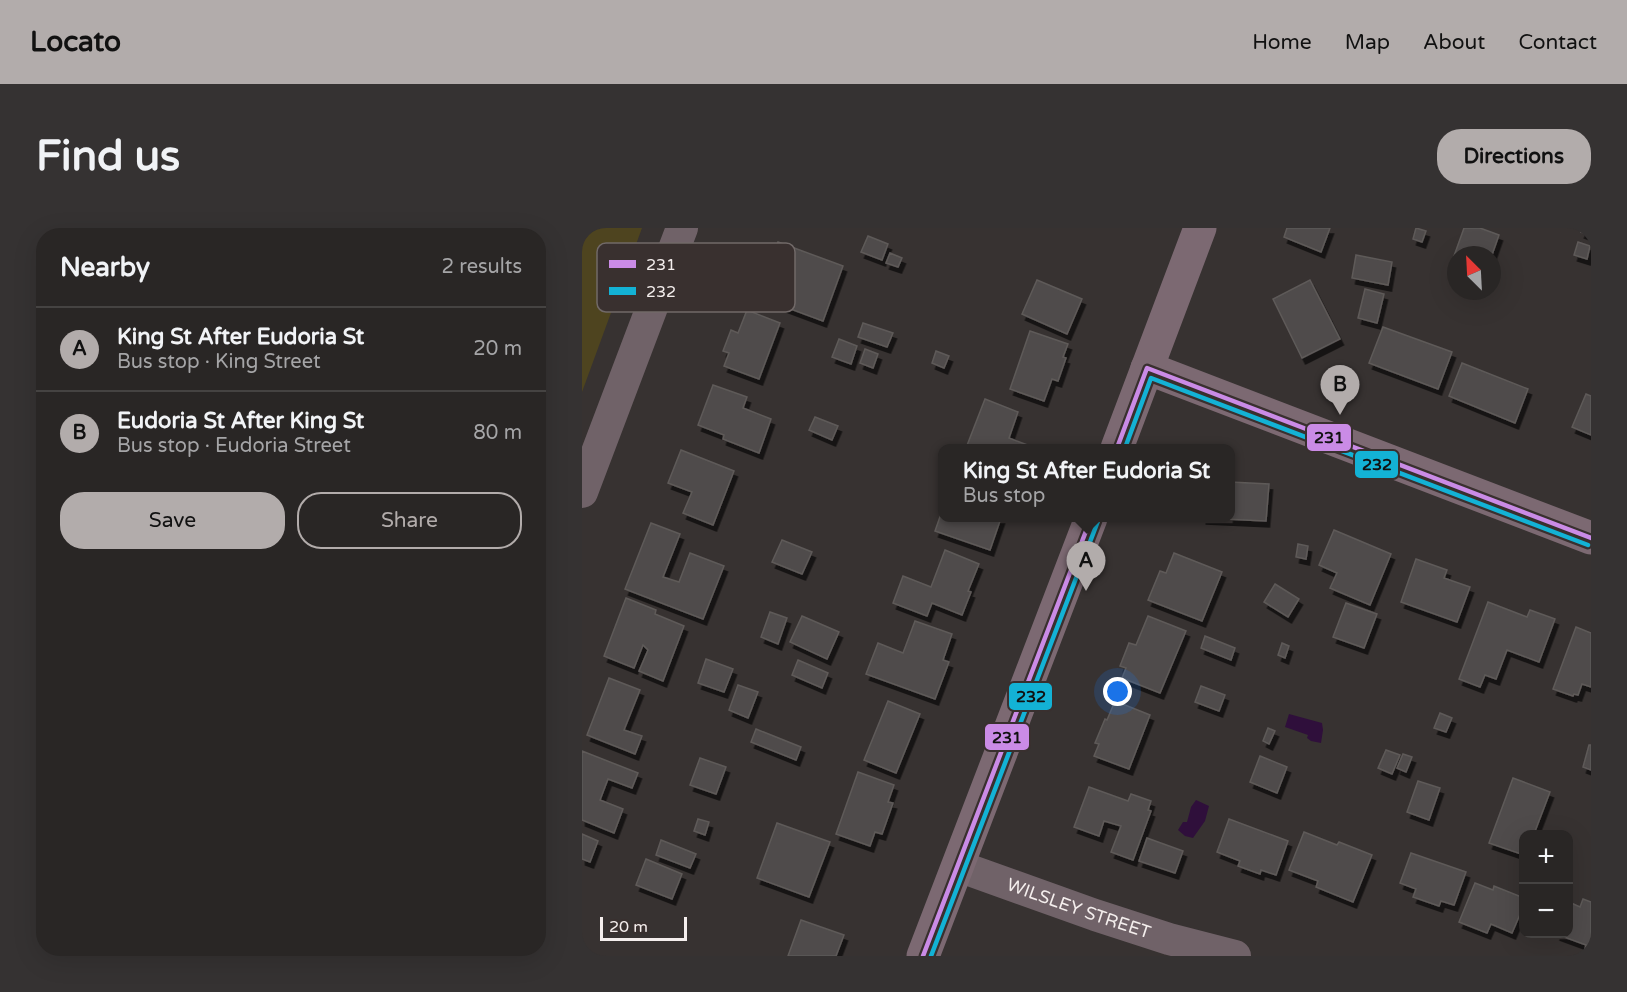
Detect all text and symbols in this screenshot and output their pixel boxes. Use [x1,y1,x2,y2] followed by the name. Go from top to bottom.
[30,25,121,59] text: Locato
[1252,30,1312,55] text: Home
[1345,30,1390,55] text: Map
[1423,30,1485,55] text: About
[1518,30,1597,55] text: Contact
[1437,129,1591,184] button: Directions
[36,131,180,182] text: Find us
[597,243,795,312] legend
[1447,246,1501,300] north arrow
[60,252,150,283] text: Nearby
[442,255,522,279] text: 2 results
[646,255,676,275] text: 231
[646,282,676,302] text: 232
[117,324,364,350] text: King St After Eudoria St
[72,337,87,361] text: A
[473,337,522,361] text: 20 m
[117,350,321,374] text: Bus stop · King Street
[1320,366,1359,415] pin: B
[117,408,364,434] text: Eudoria St After King St
[73,421,86,445] text: B
[473,421,522,445] text: 80 m
[1306,423,1352,452] line badge: 231
[1314,428,1344,448] text: 231
[117,434,351,458] text: Bus stop · Eudoria Street
[938,444,1235,522] popup
[1354,450,1399,479] line badge: 232
[1362,455,1392,475] text: 232
[963,458,1210,484] text: King St After Eudoria St
[963,484,1045,508] text: Bus stop
[60,492,285,549] button: Save
[297,492,522,549] button: Share
[1066,542,1106,591] pin: A
[1103,677,1132,706] your location
[1008,682,1053,711] line badge: 232
[1016,687,1046,707] text: 232
[984,723,1030,751] line badge: 231
[992,728,1022,748] text: 231
[1519,830,1573,938] map controls
[1519,830,1573,884] button: +
[1004,873,1154,943] street label: WILSLEY STREET
[1519,884,1573,938] button: −
[600,914,687,942] scale bar
[609,917,648,937] text: 20 m

